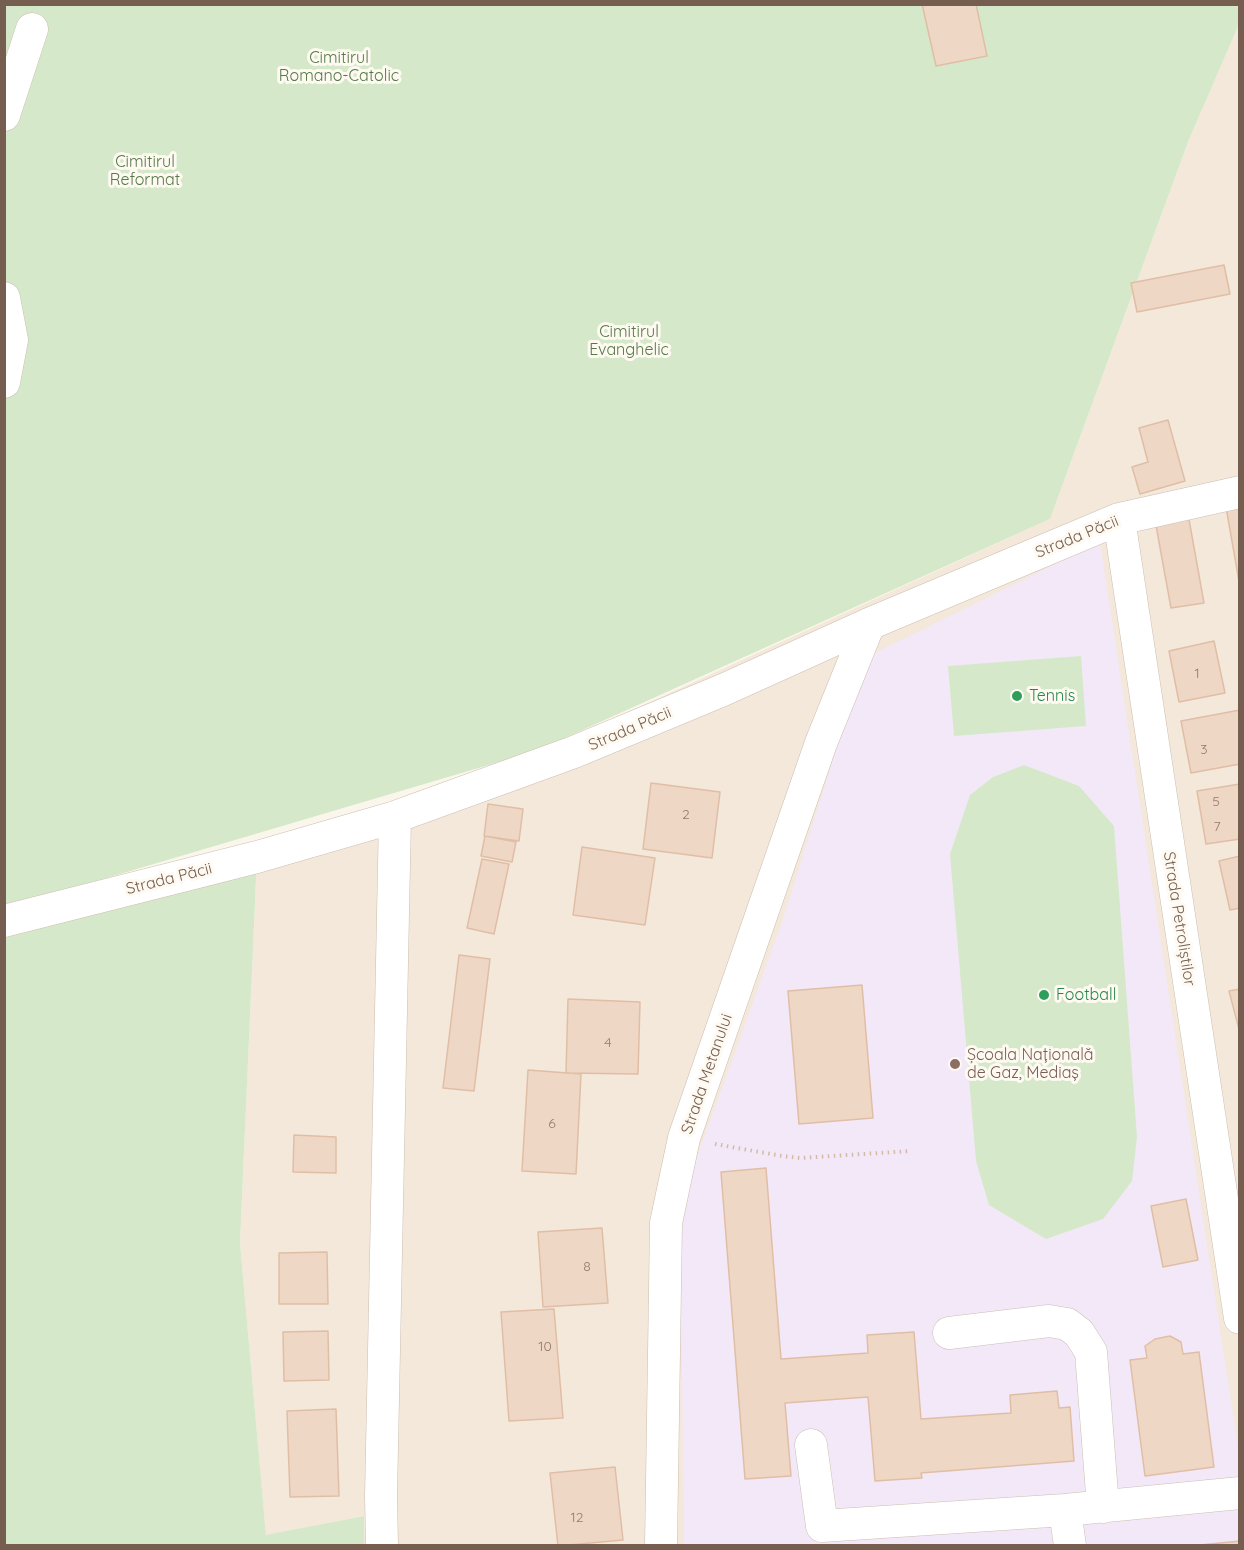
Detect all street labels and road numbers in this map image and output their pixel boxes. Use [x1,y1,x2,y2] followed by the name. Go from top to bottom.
[1033,512,1121,562] street label: Strada Păcii
[586,703,674,755] street label: Strada Păcii
[1159,850,1199,988] street label: Strada Petroliștilor
[124,859,214,899] street label: Strada Păcii
[677,1011,737,1137] street label: Strada Metanului

